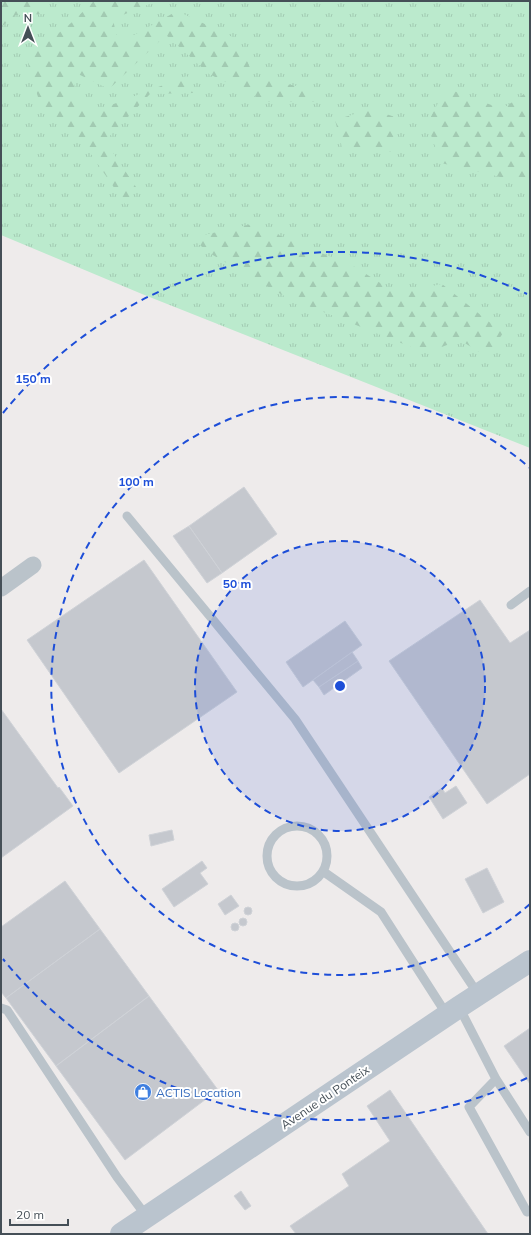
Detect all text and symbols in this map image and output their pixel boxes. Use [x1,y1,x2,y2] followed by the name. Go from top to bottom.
[8,8,48,48] north arrow
[24,11,32,25] text: N
[15,371,51,386] text: 150 m
[118,474,154,489] text: 100 m
[223,576,251,591] text: 50 m
[333,679,347,693] centre of rings
[278,1062,373,1132] street label: Avenue du Ponteix
[133,1082,153,1102] shop icon: ACTIS Location
[156,1085,241,1100] place label: ACTIS Location
[10,1201,68,1227] scale bar
[16,1207,44,1222] text: 20 m

